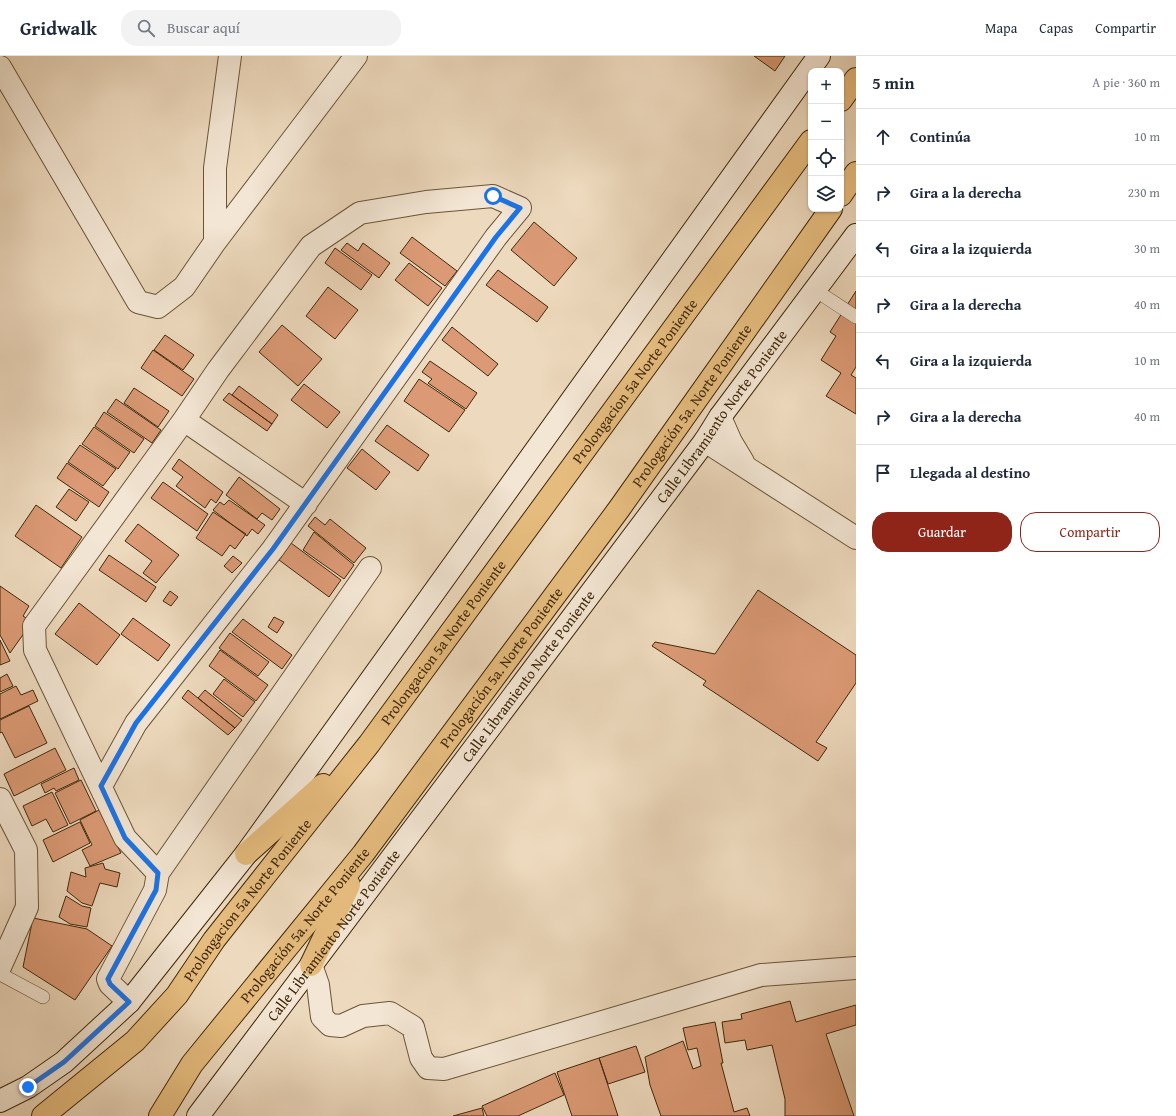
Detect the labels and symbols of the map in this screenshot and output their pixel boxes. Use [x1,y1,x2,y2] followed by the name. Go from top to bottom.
[484,187,502,205] route start
[567,294,702,468] street label: Prolongacion 5a Norte Poniente
[627,320,757,491] street label: Prologación 5a. Norte Poniente
[651,325,792,507] street label: Calle Libramiento Norte Poniente
[375,555,511,729] street label: Prolongacion 5a Norte Poniente
[434,583,568,752] street label: Prologación 5a. Norte Poniente
[456,586,599,766] street label: Calle Libramiento Norte Poniente
[178,814,316,986] street label: Prolongacion 5a Norte Poniente
[235,843,374,1007] street label: Prologación 5a. Norte Poniente
[262,845,405,1025] street label: Calle Libramiento Norte Poniente
[19,1078,37,1096] route end

